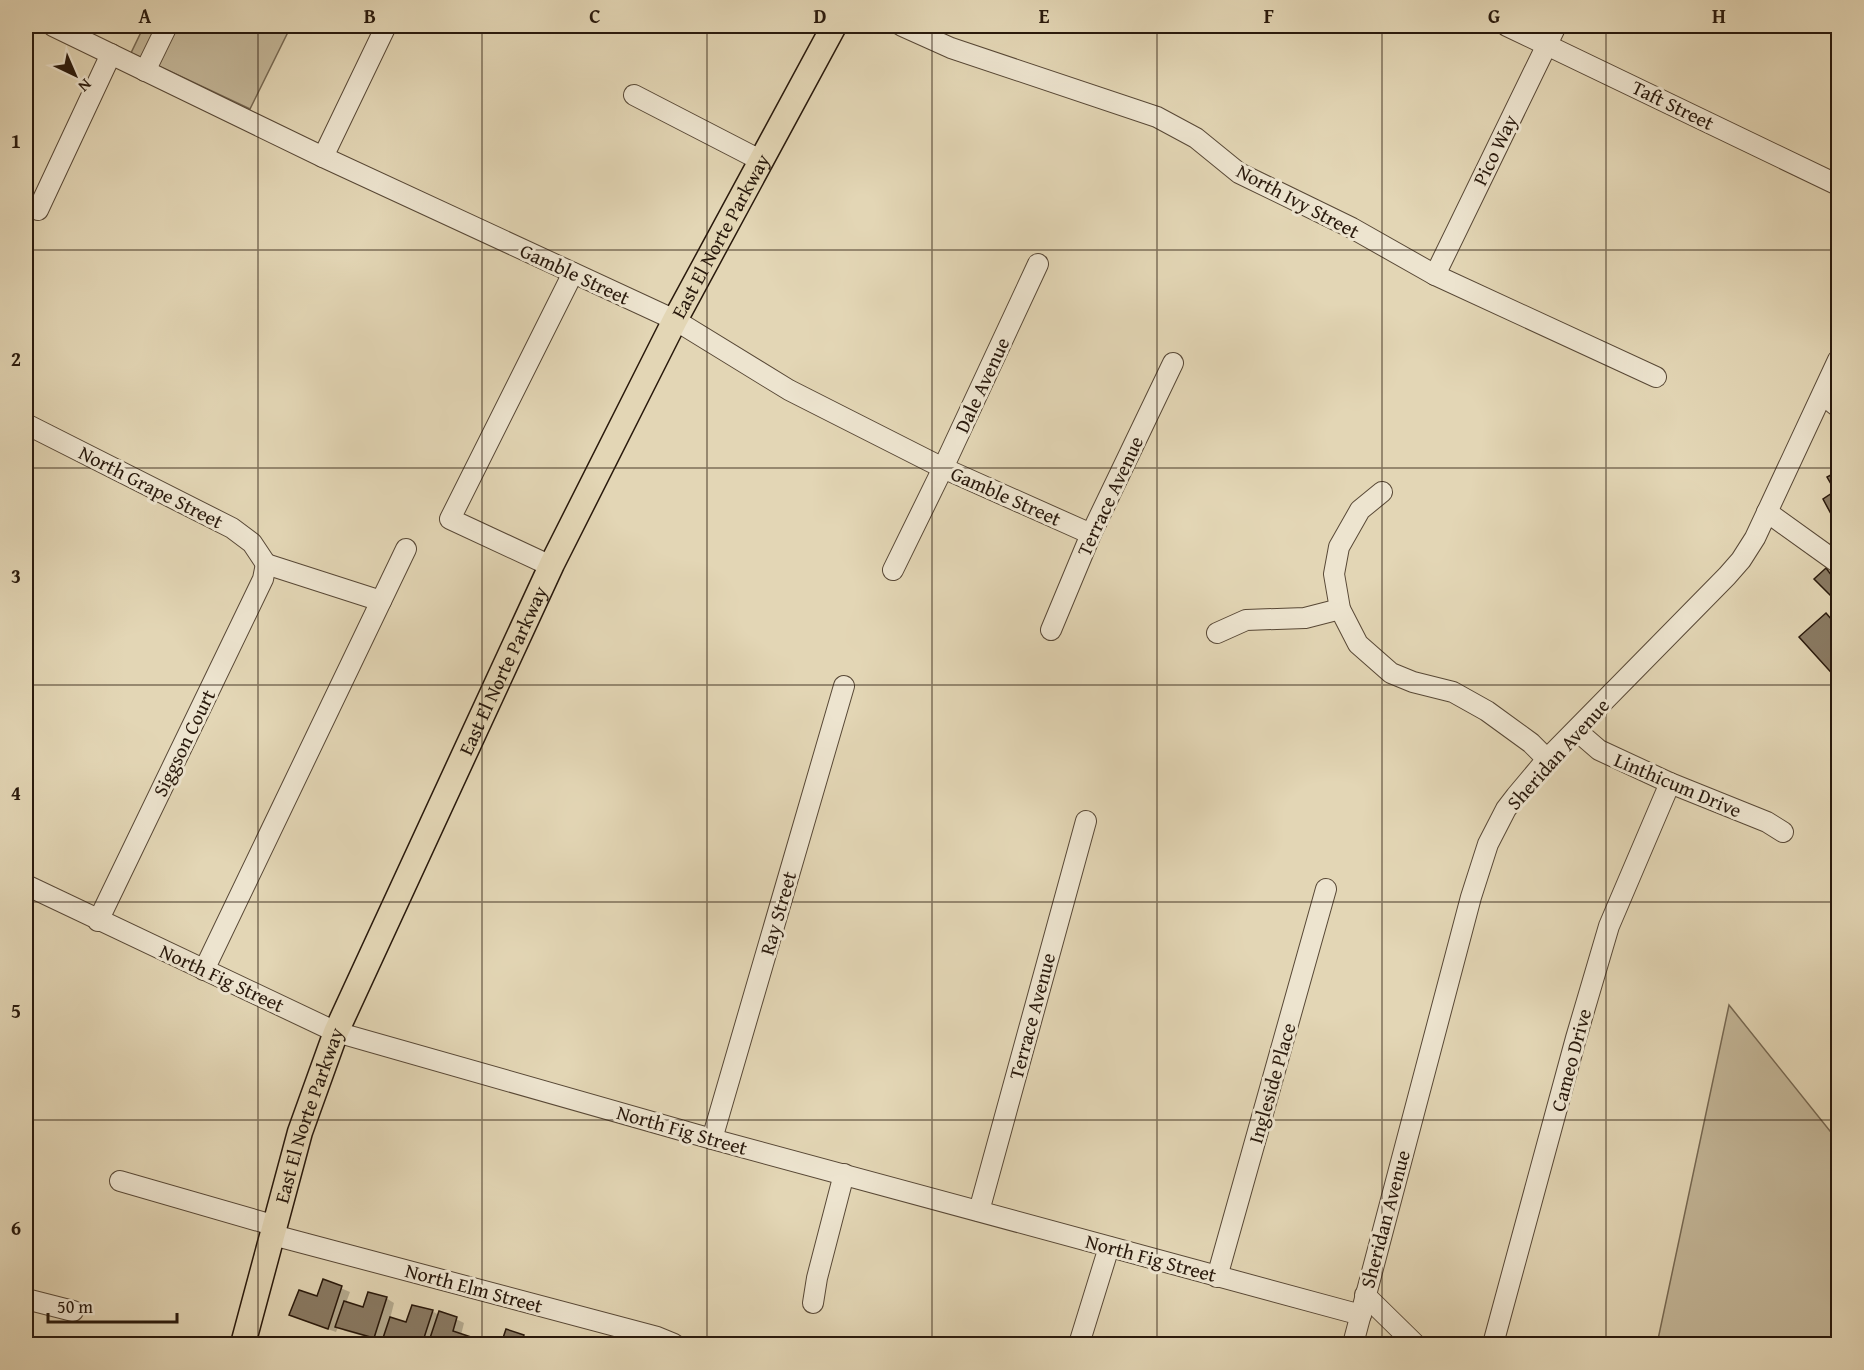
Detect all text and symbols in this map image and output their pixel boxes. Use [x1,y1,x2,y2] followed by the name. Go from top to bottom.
[139,1,152,30] text: A
[364,1,376,30] text: B
[589,1,601,30] text: C
[813,1,827,30] text: D
[1039,1,1050,30] text: E
[1264,1,1274,30] text: F
[1488,1,1500,30] text: G
[1712,1,1726,30] text: H
[45,45,105,105] north arrow
[1627,72,1719,137] street label: Taft Street
[73,73,98,98] text: N
[1465,109,1524,190] street label: Pico Way
[11,126,21,155] text: 1
[664,148,776,323] street label: East El Norte Parkway
[1232,156,1365,245] street label: North Ivy Street
[516,235,635,312] street label: Gamble Street
[947,332,1016,437] street label: Dale Avenue
[11,344,21,373] text: 2
[1069,431,1150,561] street label: Terrace Avenue
[74,438,229,535] street label: North Grape Street
[946,458,1066,533] street label: Gamble Street
[11,561,21,590] text: 3
[451,581,554,760] street label: East El Norte Parkway
[145,684,222,801] street label: Siggson Court
[1500,691,1616,816] street label: Sheridan Avenue
[1610,745,1746,824] street label: Linthicum Drive
[11,778,21,807] text: 4
[752,868,803,958] street label: Ray Street
[155,936,289,1019] street label: North Fig Street
[1001,949,1062,1082] street label: Terrace Avenue
[11,996,21,1025] text: 5
[1543,1005,1598,1115] street label: Cameo Drive
[1240,1019,1303,1147] street label: Ingleside Place
[266,1023,351,1206] street label: East El Norte Parkway
[613,1097,751,1162] street label: North Fig Street
[1352,1147,1417,1291] street label: Sheridan Avenue
[11,1213,21,1242] text: 6
[1082,1226,1220,1289] street label: North Fig Street
[402,1255,546,1320] street label: North Elm Street
[48,1286,177,1324] scale bar
[57,1293,93,1320] text: 50 m

